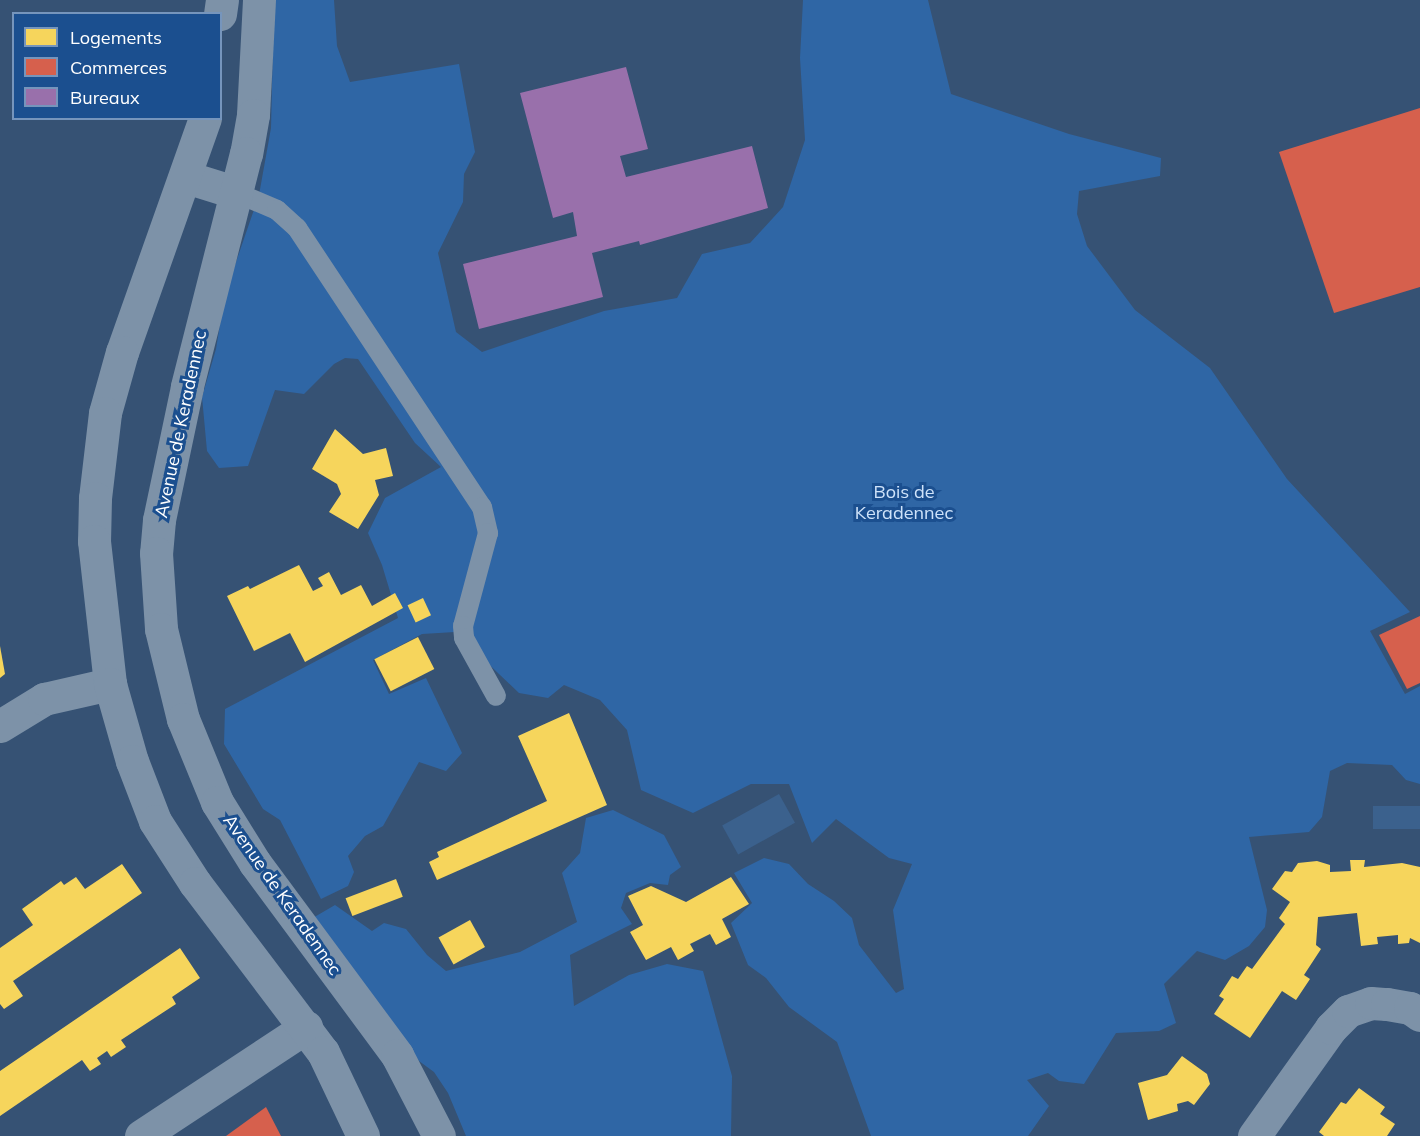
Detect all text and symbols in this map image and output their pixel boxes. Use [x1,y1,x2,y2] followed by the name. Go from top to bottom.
[12,12,222,120] legend
[70,26,162,49] text: Logements
[70,56,167,79] text: Commerces
[70,86,140,109] text: Bureaux
[151,328,211,520] street label: Avenue de Keradennec
[855,482,953,524] park label: Bois de Keradennec
[218,810,346,980] street label: Avenue de Keradennec

